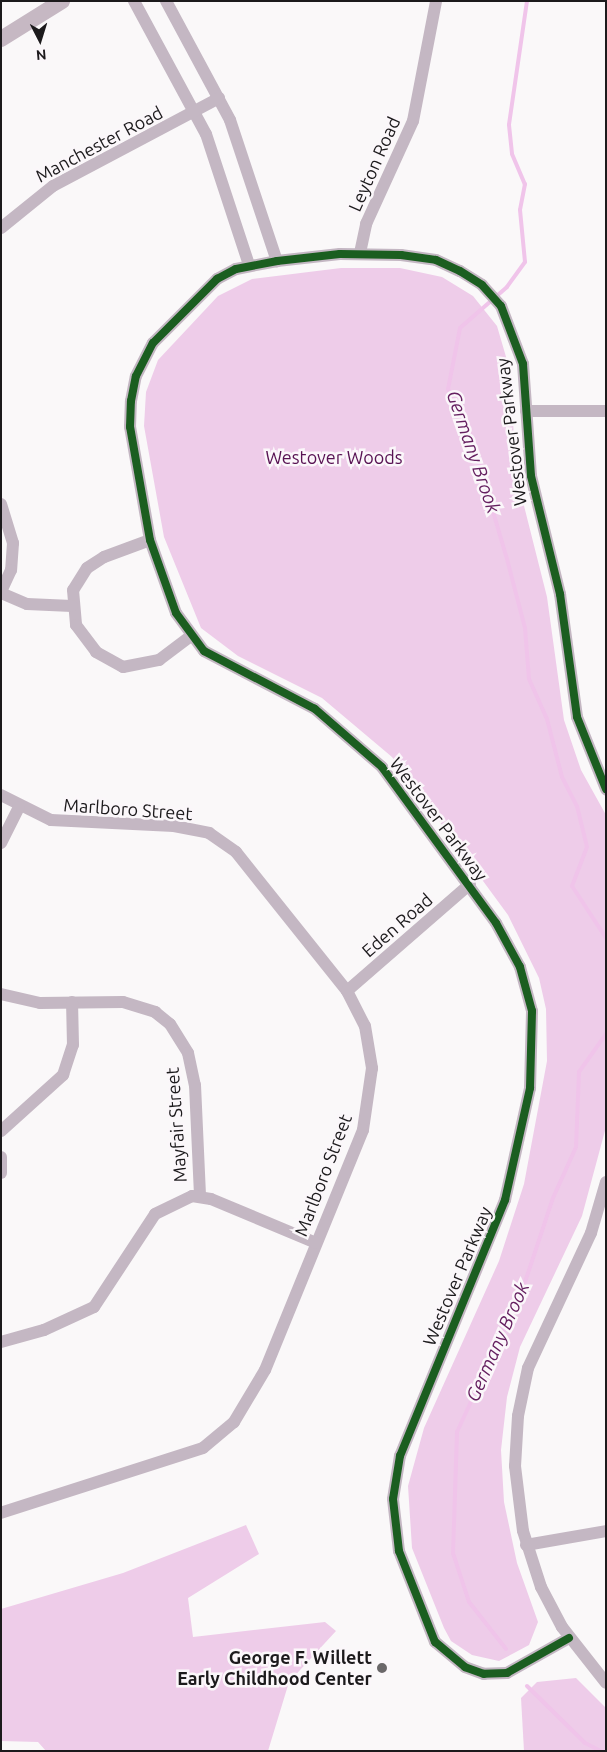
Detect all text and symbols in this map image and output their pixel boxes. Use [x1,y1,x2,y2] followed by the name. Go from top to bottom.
[15,15,65,65] north arrow
[35,47,47,63] text: N
[32,101,166,187] street label: Manchester Road
[344,113,404,215] street label: Leyton Road
[491,357,531,507] street label: Westover Parkway
[441,388,505,516] water label: Germany Brook
[265,446,403,468] park label: Westover Woods
[386,753,492,885] street label: Westover Parkway
[63,794,193,824] street label: Marlboro Street
[357,889,437,961] street label: Eden Road
[161,1067,191,1183] street label: Mayfair Street
[290,1111,356,1239] street label: Marlboro Street
[418,1203,496,1349] street label: Westover Parkway
[461,1279,535,1405] water label: Germany Brook
[177,1647,372,1690] place label: George F. Willett Early Childhood Center
[376,1662,388,1674] marker: George F. Willett Early Childhood Center

